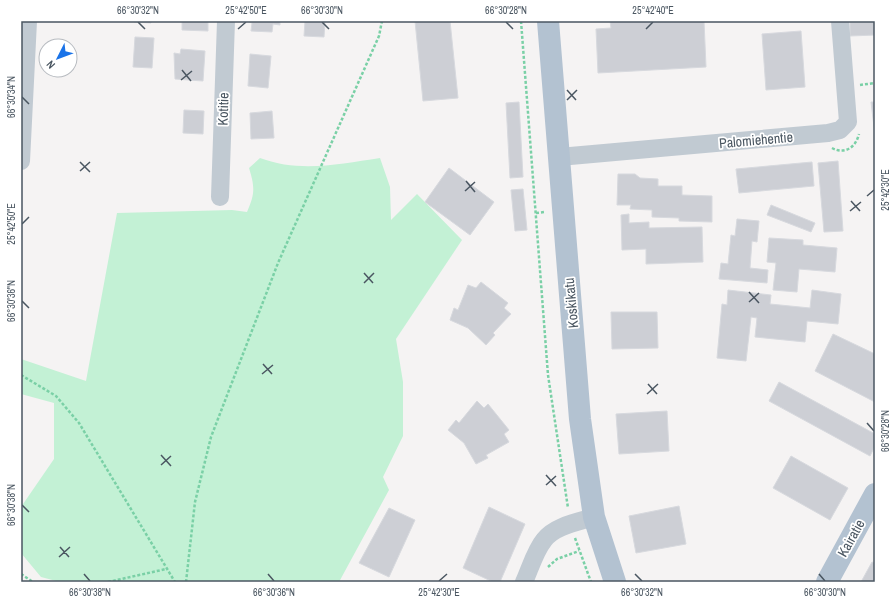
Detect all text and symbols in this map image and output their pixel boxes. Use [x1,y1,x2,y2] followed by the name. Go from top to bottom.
[117,4,159,17] text: 66°30'32"N
[225,4,267,17] text: 25°42'50"E
[301,4,343,17] text: 66°30'30"N
[485,4,527,17] text: 66°30'28"N
[632,4,674,17] text: 25°42'40"E
[38,38,78,78] north arrow
[43,58,58,72] text: N
[5,76,18,118] text: 66°30'34"N
[213,92,233,126] street label: Kotitie
[718,128,794,152] street label: Palomiehentie
[879,169,892,211] text: 25°42'30"E
[5,203,18,245] text: 25°42'50"E
[560,277,582,329] street label: Koskikatu
[5,280,18,322] text: 66°30'36"N
[879,410,892,452] text: 66°30'28"N
[5,484,18,526] text: 66°30'38"N
[833,516,869,560] street label: Kairatie
[69,586,111,599] text: 66°30'38"N
[253,586,295,599] text: 66°30'36"N
[418,586,460,599] text: 25°42'30"E
[621,586,663,599] text: 66°30'32"N
[804,586,846,599] text: 66°30'30"N

